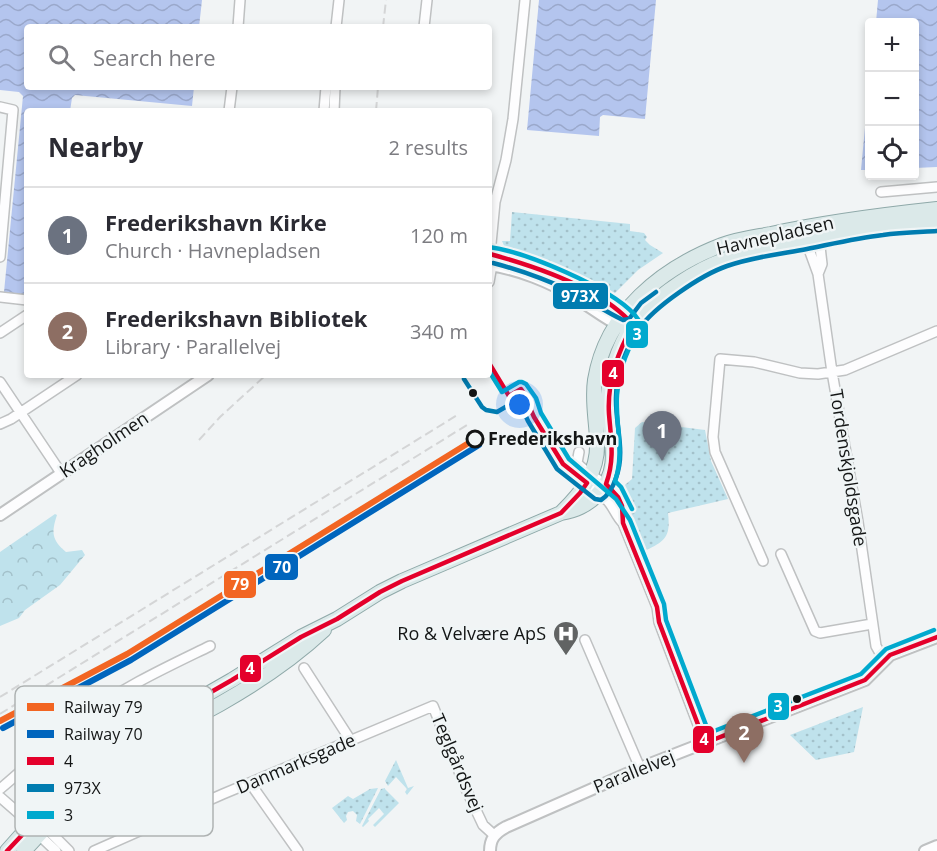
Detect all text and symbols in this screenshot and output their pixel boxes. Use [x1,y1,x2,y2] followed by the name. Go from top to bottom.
[865,18,919,180] map controls
[865,18,919,72] button: +
[24,24,492,90] search box
[45,41,78,74] icon: search
[93,42,216,72] text: Search here
[865,72,919,126] button: −
[865,126,919,180] button: locate
[48,129,143,165] text: Nearby
[388,134,468,161] text: 2 results
[105,207,327,237] text: Frederikshavn Kirke
[714,210,836,260] street label: Havnepladsen
[62,222,73,249] text: 1
[410,222,468,249] text: 120 m
[105,237,321,264] text: Church · Havnepladsen
[552,282,609,310] line badge: 973X
[561,285,599,307] text: 973X
[105,303,367,333] text: Frederikshavn Bibliotek
[62,318,73,345] text: 2
[410,318,468,345] text: 340 m
[625,320,649,349] line badge: 3
[632,323,642,345] text: 3
[105,333,281,360] text: Library · Parallelvej
[601,359,625,388] line badge: 4
[608,362,618,384] text: 4
[467,387,479,399] unlabelled marker
[825,388,873,548] street label: Tordenskjoldsgade
[505,390,534,419] your location
[54,406,153,483] street label: Kragholmen
[642,412,682,461] pin: 1
[488,426,617,450] place label: Frederikshavn
[466,430,484,448] marker: Frederikshavn
[264,553,299,581] line badge: 70
[273,556,291,578] text: 70
[223,570,257,599] line badge: 79
[231,573,249,595] text: 79
[551,619,581,657] hospital icon: Ro & Velvære ApS
[397,621,546,645] place label: Ro & Velvære ApS
[239,654,262,683] line badge: 4
[245,657,255,679] text: 4
[15,686,213,836] legend
[767,692,790,721] line badge: 3
[791,693,803,705] unlabelled marker
[773,695,783,717] text: 3
[64,696,143,718] text: Railway 79
[426,710,489,815] street label: Teglgårdsvej
[724,714,764,763] pin: 2
[64,723,143,745] text: Railway 70
[692,725,715,754] line badge: 4
[232,727,359,799] street label: Danmarksgade
[699,728,709,750] text: 4
[589,744,678,798] street label: Parallelvej
[64,750,73,772] text: 4
[64,777,101,799] text: 973X
[64,804,73,826] text: 3

